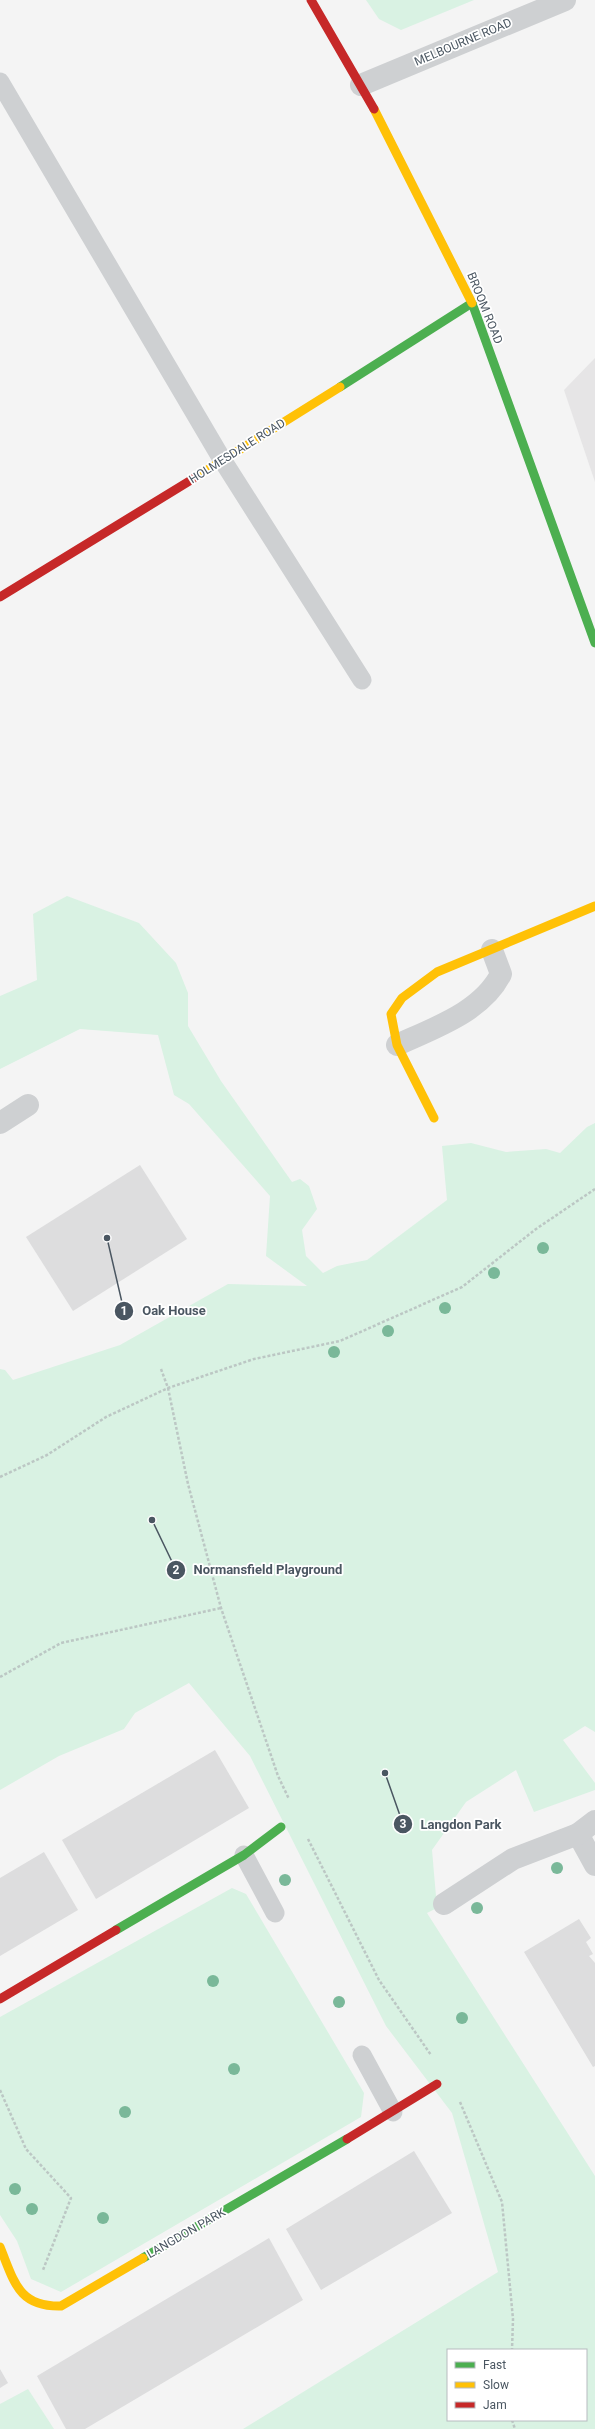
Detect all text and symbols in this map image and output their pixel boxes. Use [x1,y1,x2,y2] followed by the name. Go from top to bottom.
[412,15,514,69] street label: MELBOURNE ROAD
[464,270,506,346] street label: BROOM ROAD
[186,416,288,486] street label: HOLMESDALE ROAD
[114,1298,213,1323] callout: Oak House
[142,1303,206,1318] text: Oak House
[121,1304,127,1318] text: 1
[166,1557,351,1582] callout: Normansfield Playground
[194,1562,342,1577] text: Normansfield Playground
[173,1563,180,1577] text: 2
[393,1812,510,1837] callout: Langdon Park
[400,1817,407,1831] text: 3
[421,1817,502,1832] text: Langdon Park
[144,2205,228,2261] street label: LANGDON PARK
[447,2349,587,2421] legend
[483,2358,506,2372] text: Fast
[483,2378,509,2392] text: Slow
[483,2398,507,2412] text: Jam

